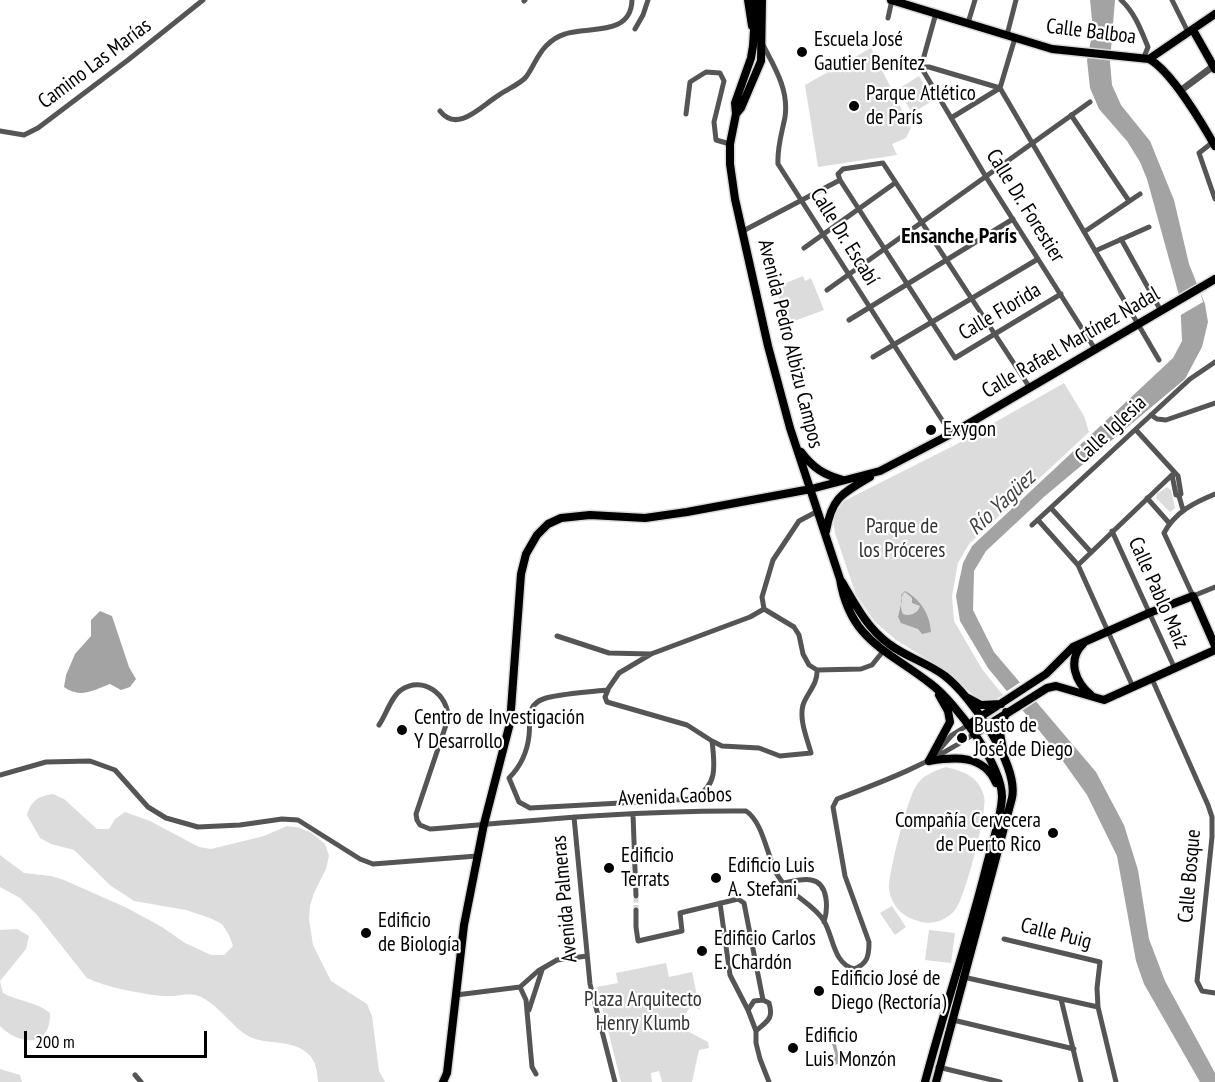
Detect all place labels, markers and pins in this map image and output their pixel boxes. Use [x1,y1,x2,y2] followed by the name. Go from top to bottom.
[814,27,925,77] place label: Escuela José Gautier Benítez
[795,45,809,59] marker: Escuela José Gautier Benítez
[866,81,976,131] place label: Parque Atlético de París
[847,99,861,113] marker: Parque Atlético de París
[943,417,996,443] place label: Exygon
[924,423,938,437] marker: Exygon
[414,705,584,755] place label: Centro de Investigación Y Desarrollo
[974,713,1073,763] place label: Busto de José de Diego
[395,723,409,737] marker: Centro de Investigación Y Desarrollo
[955,731,969,745] marker: Busto de José de Diego
[895,808,1041,858] place label: Compañía Cervecera de Puerto Rico
[1046,826,1060,840] marker: Compañía Cervecera de Puerto Rico
[621,843,674,893] place label: Edificio Terrats
[728,853,815,903] place label: Edificio Luis A. Stefani
[602,861,616,875] marker: Edificio Terrats
[709,871,723,885] marker: Edificio Luis A. Stefani
[378,908,460,958] place label: Edificio de Biología
[359,926,373,940] marker: Edificio de Biología
[714,926,816,976] place label: Edificio Carlos E. Chardón
[695,944,709,958] marker: Edificio Carlos E. Chardón
[831,966,946,1016] place label: Edificio José de Diego (Rectoría)
[812,984,826,998] marker: Edificio José de Diego (Rectoría)
[805,1023,896,1073] place label: Edificio Luis Monzón
[786,1041,800,1055] marker: Edificio Luis Monzón

